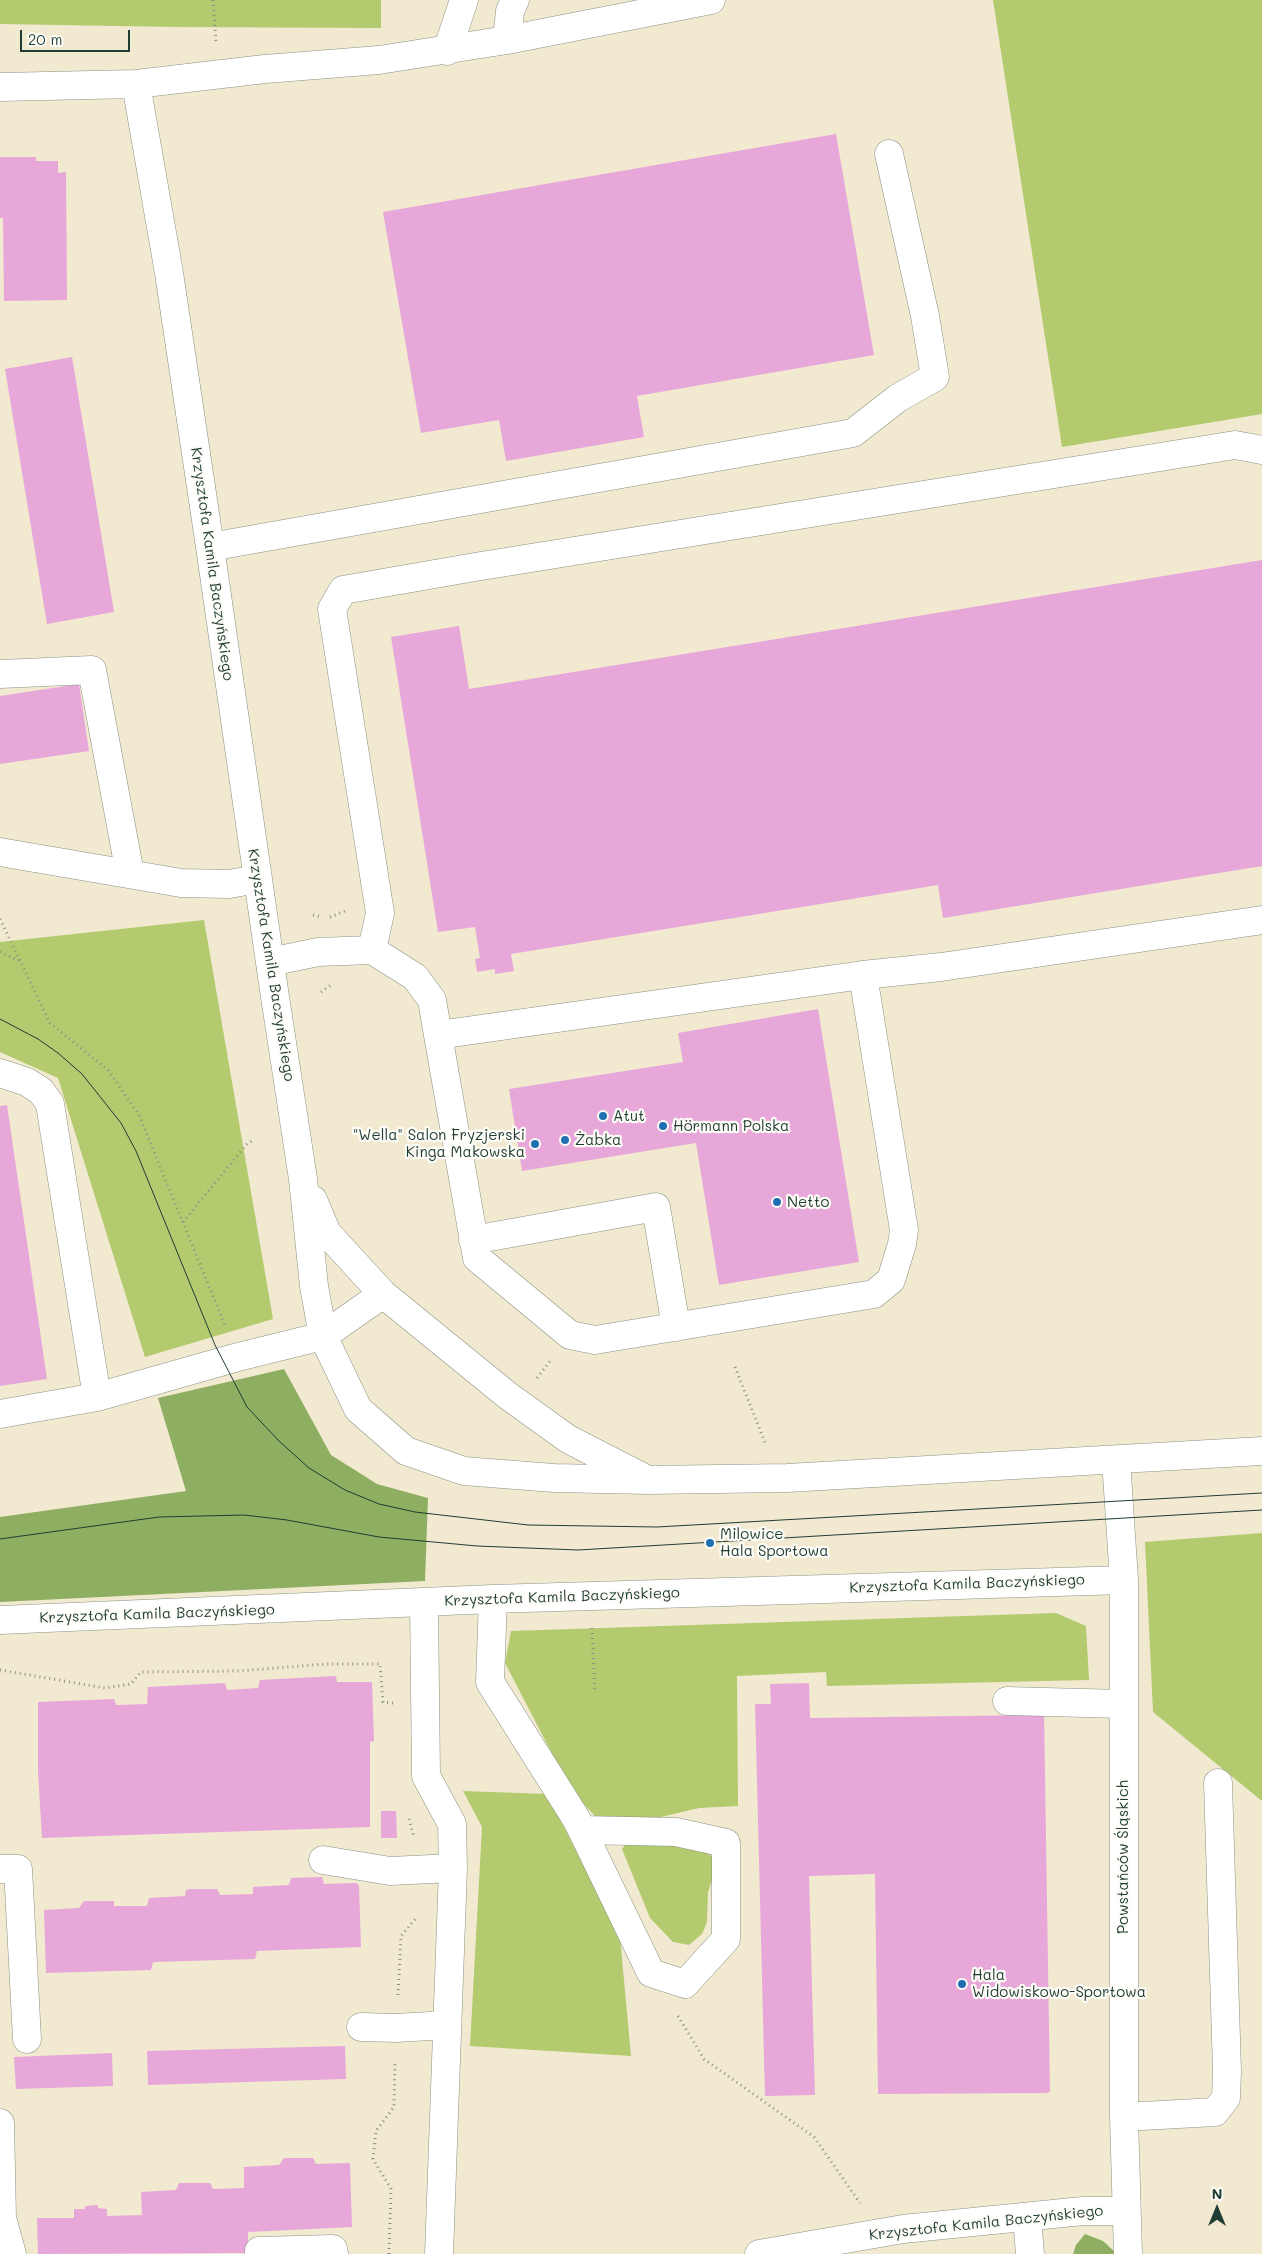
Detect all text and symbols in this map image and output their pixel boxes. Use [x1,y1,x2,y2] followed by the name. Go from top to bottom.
[22,20,132,52] scale bar
[28,29,62,49] text: 20 m
[187,446,237,682] street label: Krzysztofa Kamila Baczyńskiego
[244,847,298,1083] street label: Krzysztofa Kamila Baczyńskiego
[613,1107,645,1125] place label: Atut
[597,1110,609,1122] marker: Atut
[673,1117,789,1135] place label: Hörmann Polska
[657,1120,669,1132] marker: Hörmann Polska
[353,1126,525,1161] place label: "Wella" Salon Fryzjerski Kinga Makowska
[575,1131,621,1149] place label: Żabka
[559,1134,571,1146] marker: Żabka
[529,1138,541,1150] marker: "Wella" Salon Fryzjerski Kinga Makowska
[787,1193,829,1211] place label: Netto
[771,1196,783,1208] marker: Netto
[720,1525,829,1560] place label: Milowice Hala Sportowa
[704,1537,716,1549] marker: Milowice Hala Sportowa
[849,1571,1085,1597] street label: Krzysztofa Kamila Baczyńskiego
[444,1584,680,1610] street label: Krzysztofa Kamila Baczyńskiego
[39,1601,275,1627] street label: Krzysztofa Kamila Baczyńskiego
[1114,1780,1132,1934] street label: Powstańców Śląskich
[972,1966,1146,2001] place label: Hala Widowiskowo-Sportowa
[956,1978,968,1990] marker: Hala Widowiskowo-Sportowa
[1192,2184,1242,2234] north arrow
[1212,2184,1222,2203] text: N
[868,2202,1104,2244] street label: Krzysztofa Kamila Baczyńskiego

